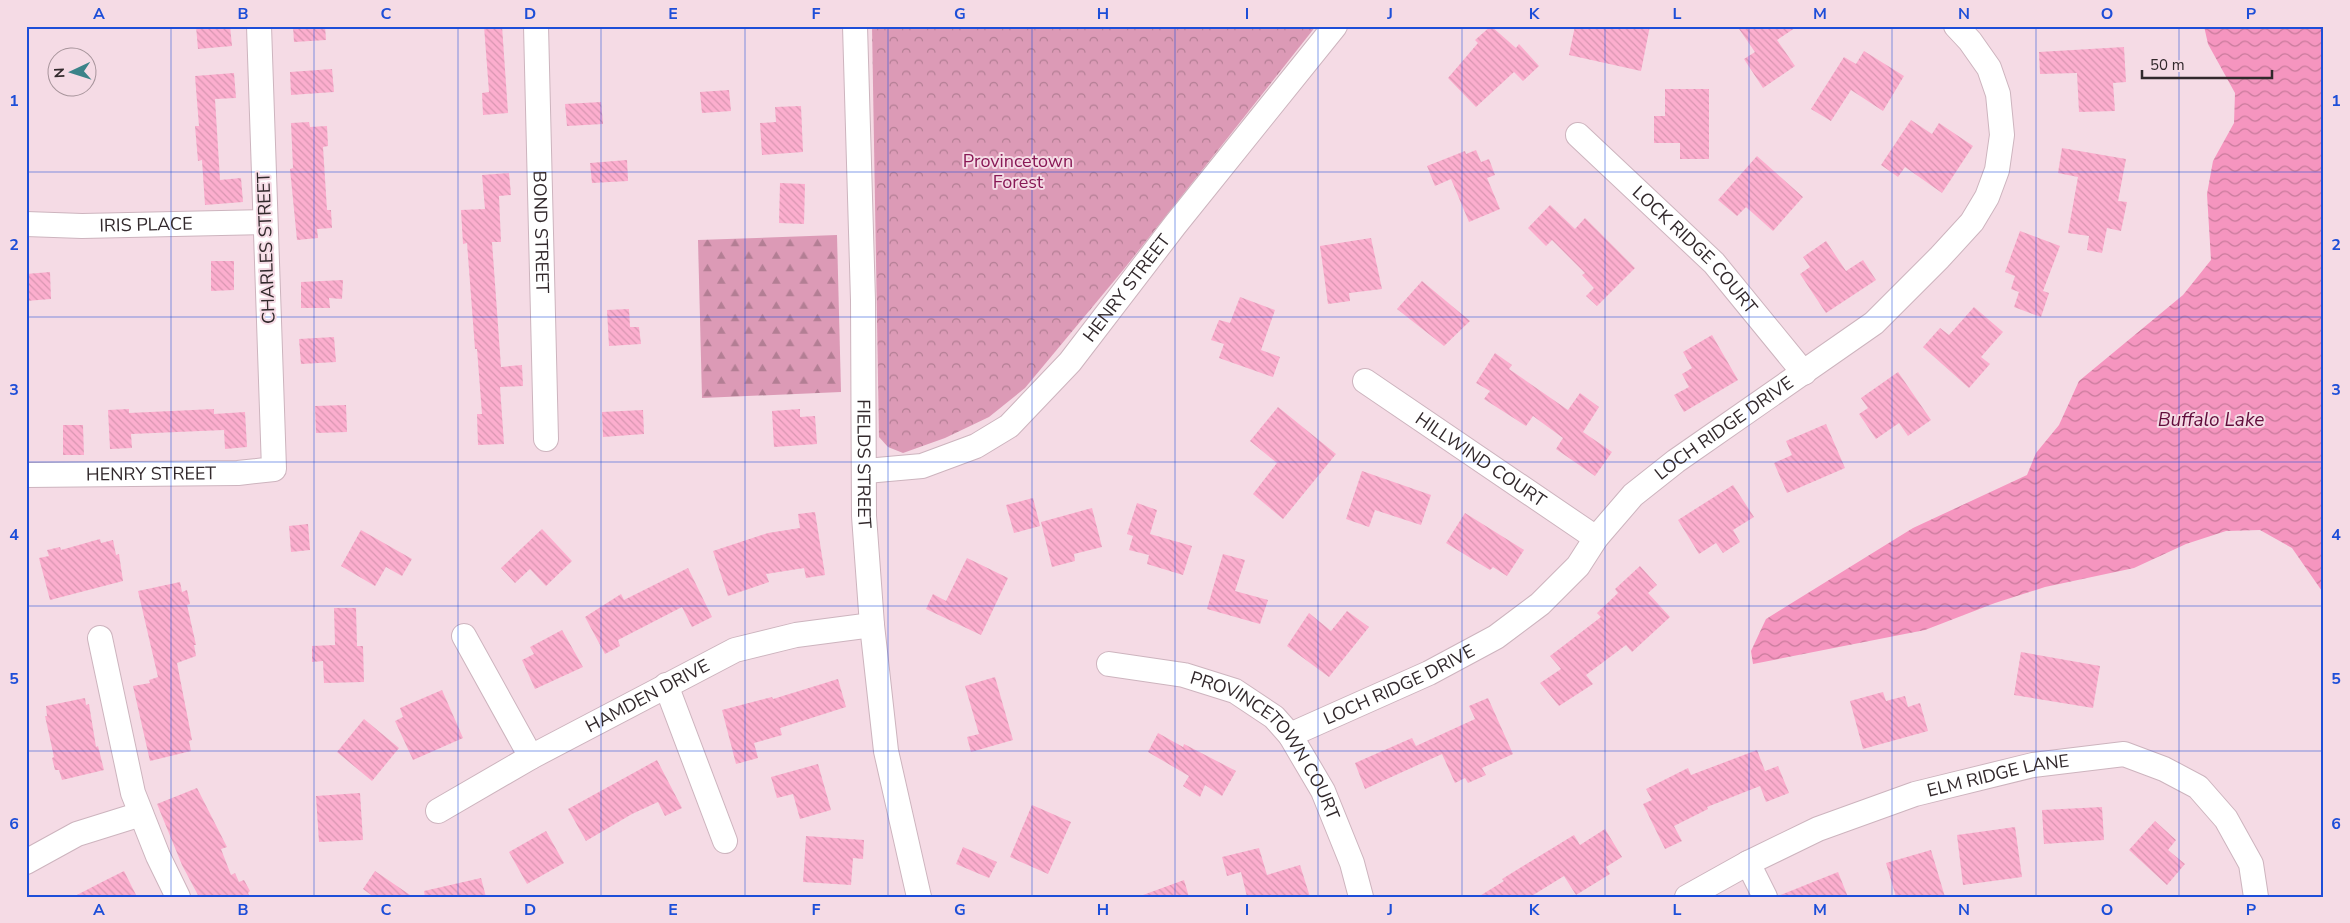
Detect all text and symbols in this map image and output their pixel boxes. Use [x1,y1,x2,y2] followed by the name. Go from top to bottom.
[93,3,105,25] text: A
[237,3,249,25] text: B
[381,3,392,25] text: C
[524,3,536,25] text: D
[668,3,678,25] text: E
[812,3,821,25] text: F
[954,3,966,25] text: G
[1097,3,1109,25] text: H
[1245,3,1249,25] text: I
[1386,3,1393,25] text: J
[1529,3,1541,25] text: K
[1673,3,1682,25] text: L
[1813,3,1827,25] text: M
[1958,3,1970,25] text: N
[2101,3,2113,25] text: O
[2246,3,2256,25] text: P
[48,48,98,98] north arrow
[2142,48,2272,80] scale bar
[2150,55,2185,75] text: 50 m
[50,67,69,79] text: N
[9,90,19,112] text: 1
[2331,90,2341,112] text: 1
[963,149,1073,194] park label: Provincetown Forest
[528,170,554,294] street label: BOND STREET
[251,171,281,324] street label: CHARLES STREET
[1627,180,1763,319] street label: LOCK RIDGE COURT
[99,212,193,238] street label: IRIS PLACE
[1078,229,1176,347] street label: HENRY STREET
[9,234,19,256] text: 2
[2331,234,2341,256] text: 2
[1650,371,1798,485] street label: LOCH RIDGE DRIVE
[9,379,19,401] text: 3
[2331,379,2341,401] text: 3
[851,399,877,529] street label: FIELDS STREET
[1411,407,1551,513] street label: HILLWIND COURT
[2158,407,2264,433] water label: Buffalo Lake
[86,461,216,486] street label: HENRY STREET
[9,524,19,546] text: 4
[2331,524,2341,546] text: 4
[1320,639,1479,731] street label: LOCH RIDGE DRIVE
[581,654,714,738] street label: HAMDEN DRIVE
[1187,666,1345,823] street label: PROVINCETOWN COURT
[9,668,19,690] text: 5
[2331,668,2341,690] text: 5
[1925,749,2070,803] street label: ELM RIDGE LANE
[9,813,19,835] text: 6
[2331,813,2341,835] text: 6
[93,899,105,921] text: A
[237,899,249,921] text: B
[381,899,392,921] text: C
[524,899,536,921] text: D
[668,899,678,921] text: E
[812,899,821,921] text: F
[954,899,966,921] text: G
[1097,899,1109,921] text: H
[1245,899,1249,921] text: I
[1386,899,1393,921] text: J
[1529,899,1541,921] text: K
[1673,899,1682,921] text: L
[1813,899,1827,921] text: M
[1958,899,1970,921] text: N
[2101,899,2113,921] text: O
[2246,899,2256,921] text: P

